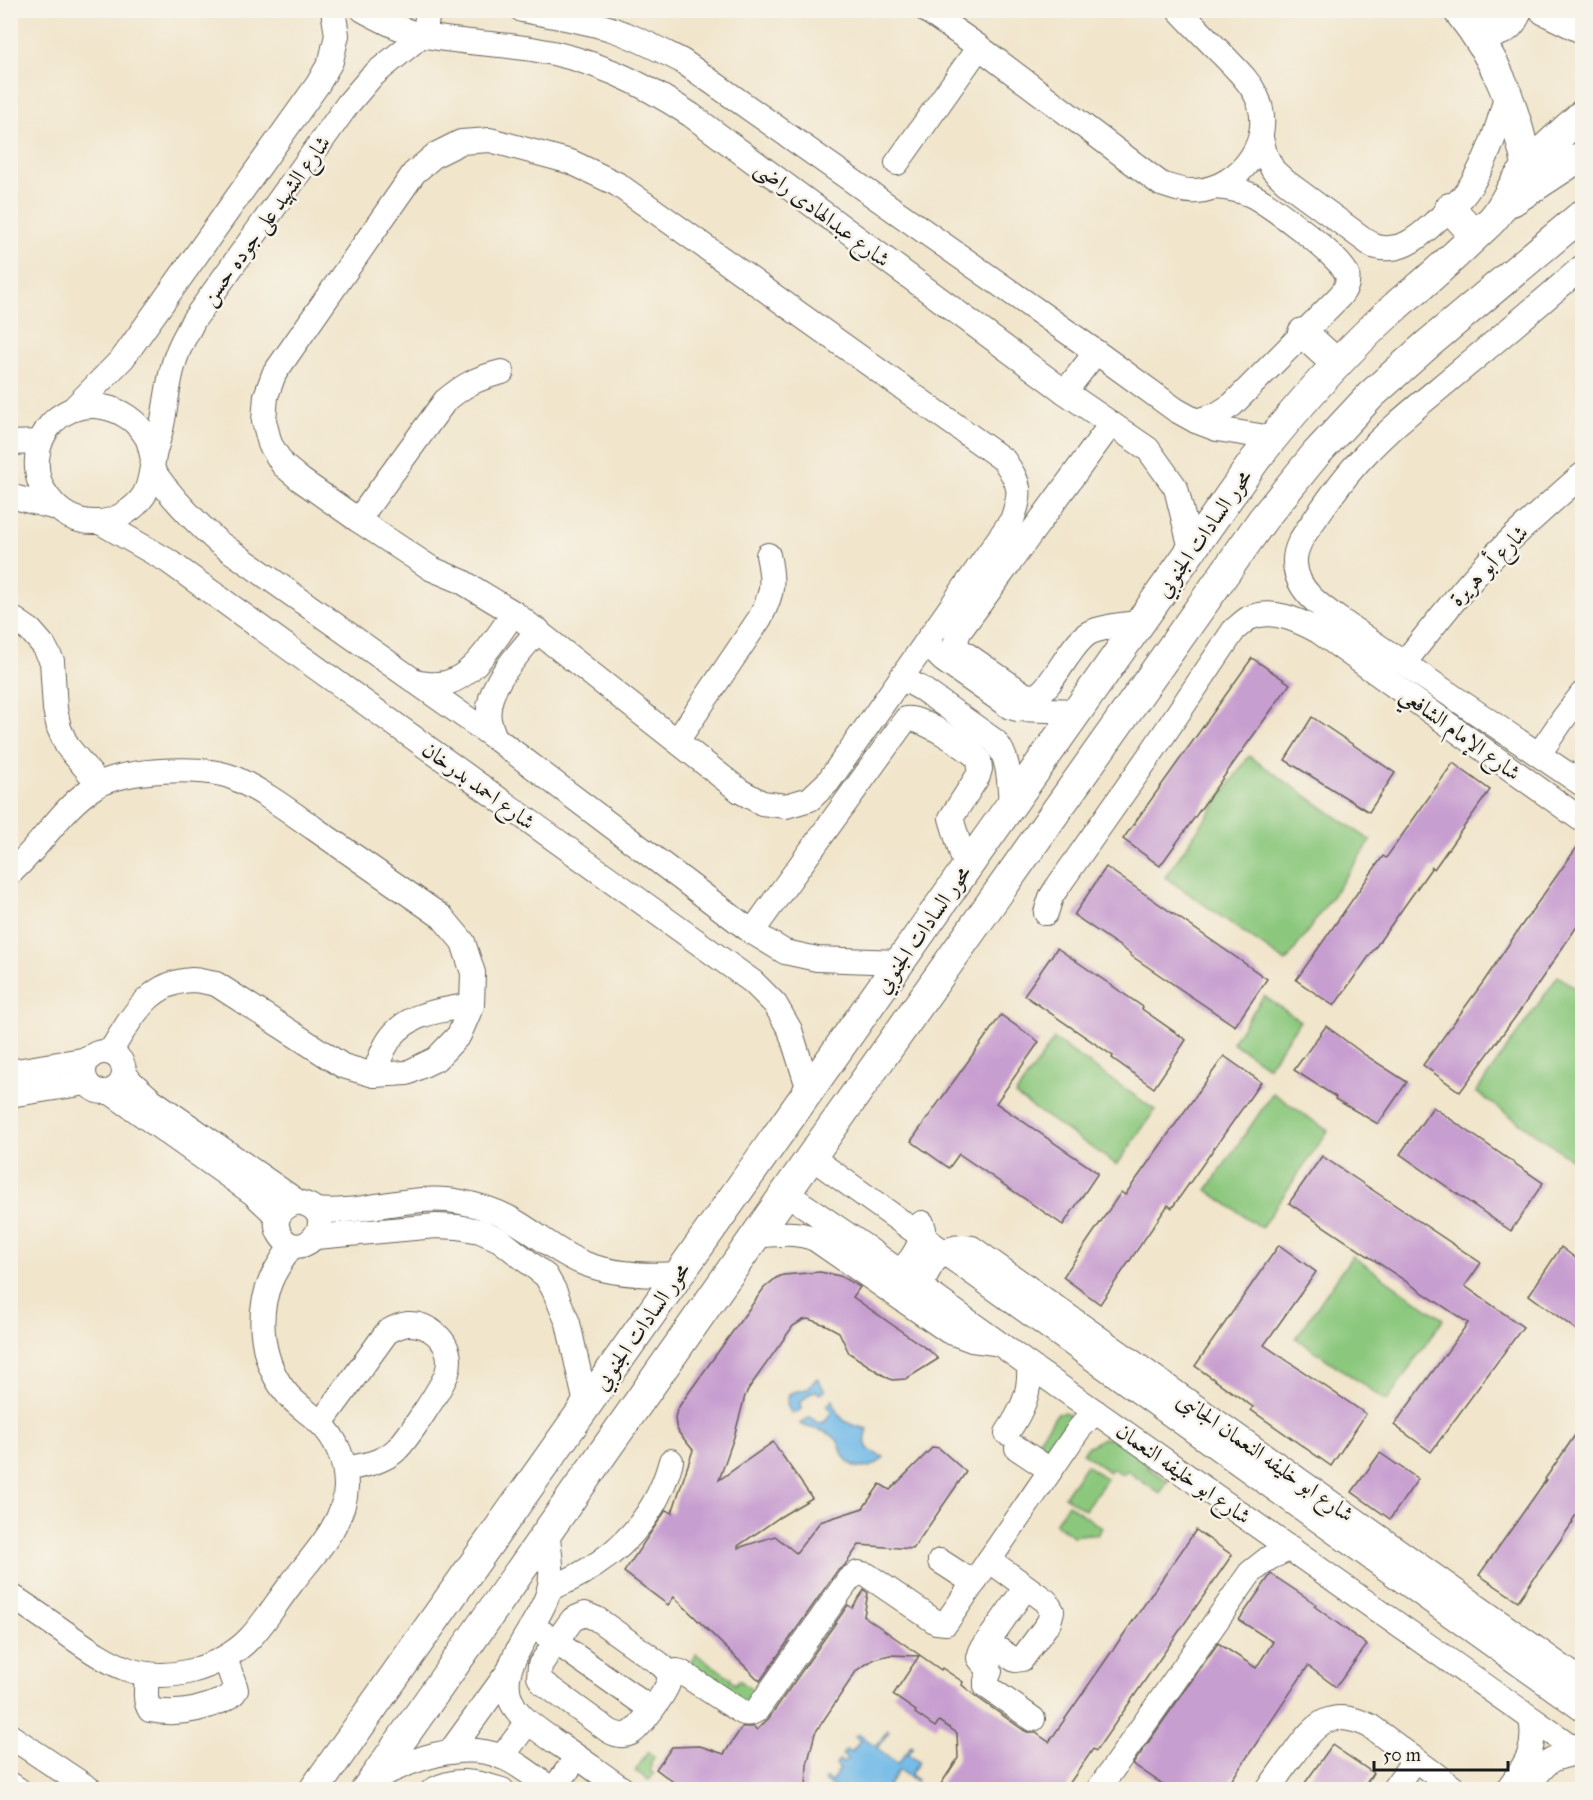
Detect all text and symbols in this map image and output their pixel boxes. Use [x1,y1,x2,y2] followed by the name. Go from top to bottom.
[195,130,340,314] street label: شارع الشهيد على جوده حسن
[747,154,896,277] street label: شارع عبدالهادى راضى
[1149,464,1262,605] street label: محور السادات الجنوبي
[1442,518,1537,615] street label: شارع أبو هريرة
[1391,681,1526,792] street label: شارع الإمام الشافعي
[414,735,540,839] street label: شارع احمد بدرخان
[868,860,981,1001] street label: محور السادات الجنوبي
[587,1257,700,1398] street label: محور السادات الجنوبي
[1173,1385,1359,1527] street label: شارع ابو خليفه النعمان الجانبى
[1112,1417,1256,1529] street label: شارع ابو خليفه النعمان
[1374,1734,1508,1772] scale bar
[1383,1744,1421,1766] text: 50 m

